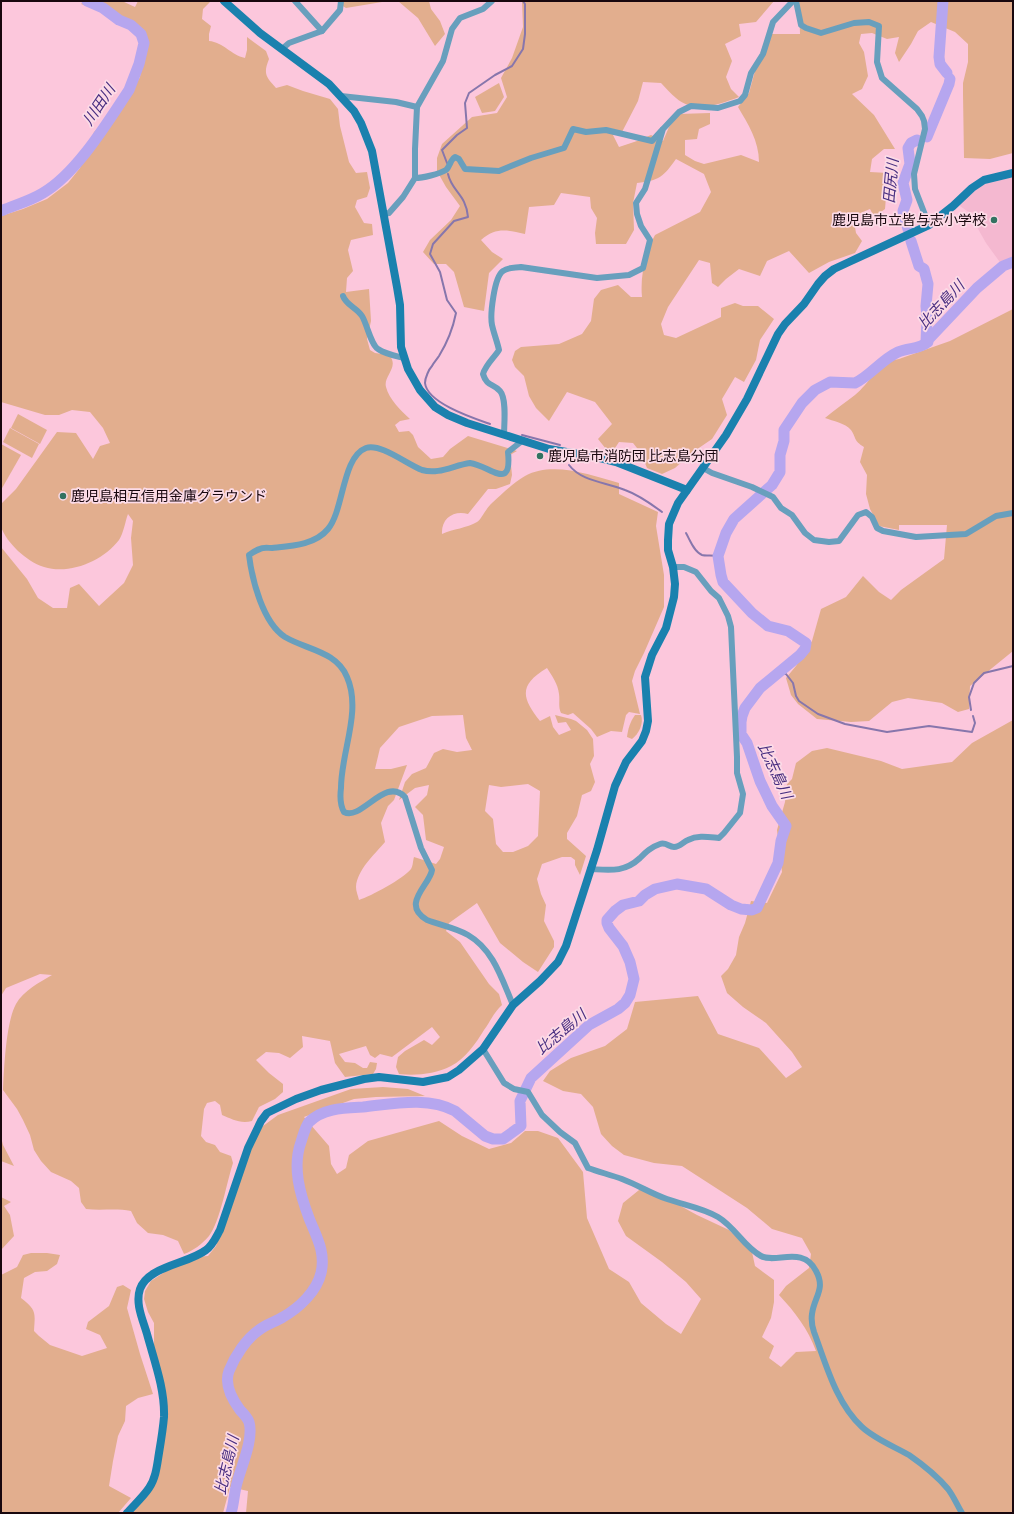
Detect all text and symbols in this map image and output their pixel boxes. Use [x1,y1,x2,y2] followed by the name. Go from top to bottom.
[79,80,120,129] water label: 川田川
[880,156,902,204] water label: 田尻川
[832,212,986,229] place label: 鹿児島市立皆与志小学校
[989,215,999,225] marker: 鹿児島市立皆与志小学校
[914,275,969,333] water label: 比志島川
[548,448,719,465] place label: 鹿児島市消防団 比志島分団
[535,451,545,461] marker: 鹿児島市消防団 比志島分団
[71,488,267,505] place label: 鹿児島相互信用金庫グラウンド
[58,491,68,501] marker: 鹿児島相互信用金庫グラウンド
[754,740,797,804] water label: 比志島川
[532,1005,591,1058] water label: 比志島川
[211,1432,243,1496] water label: 比志島川

